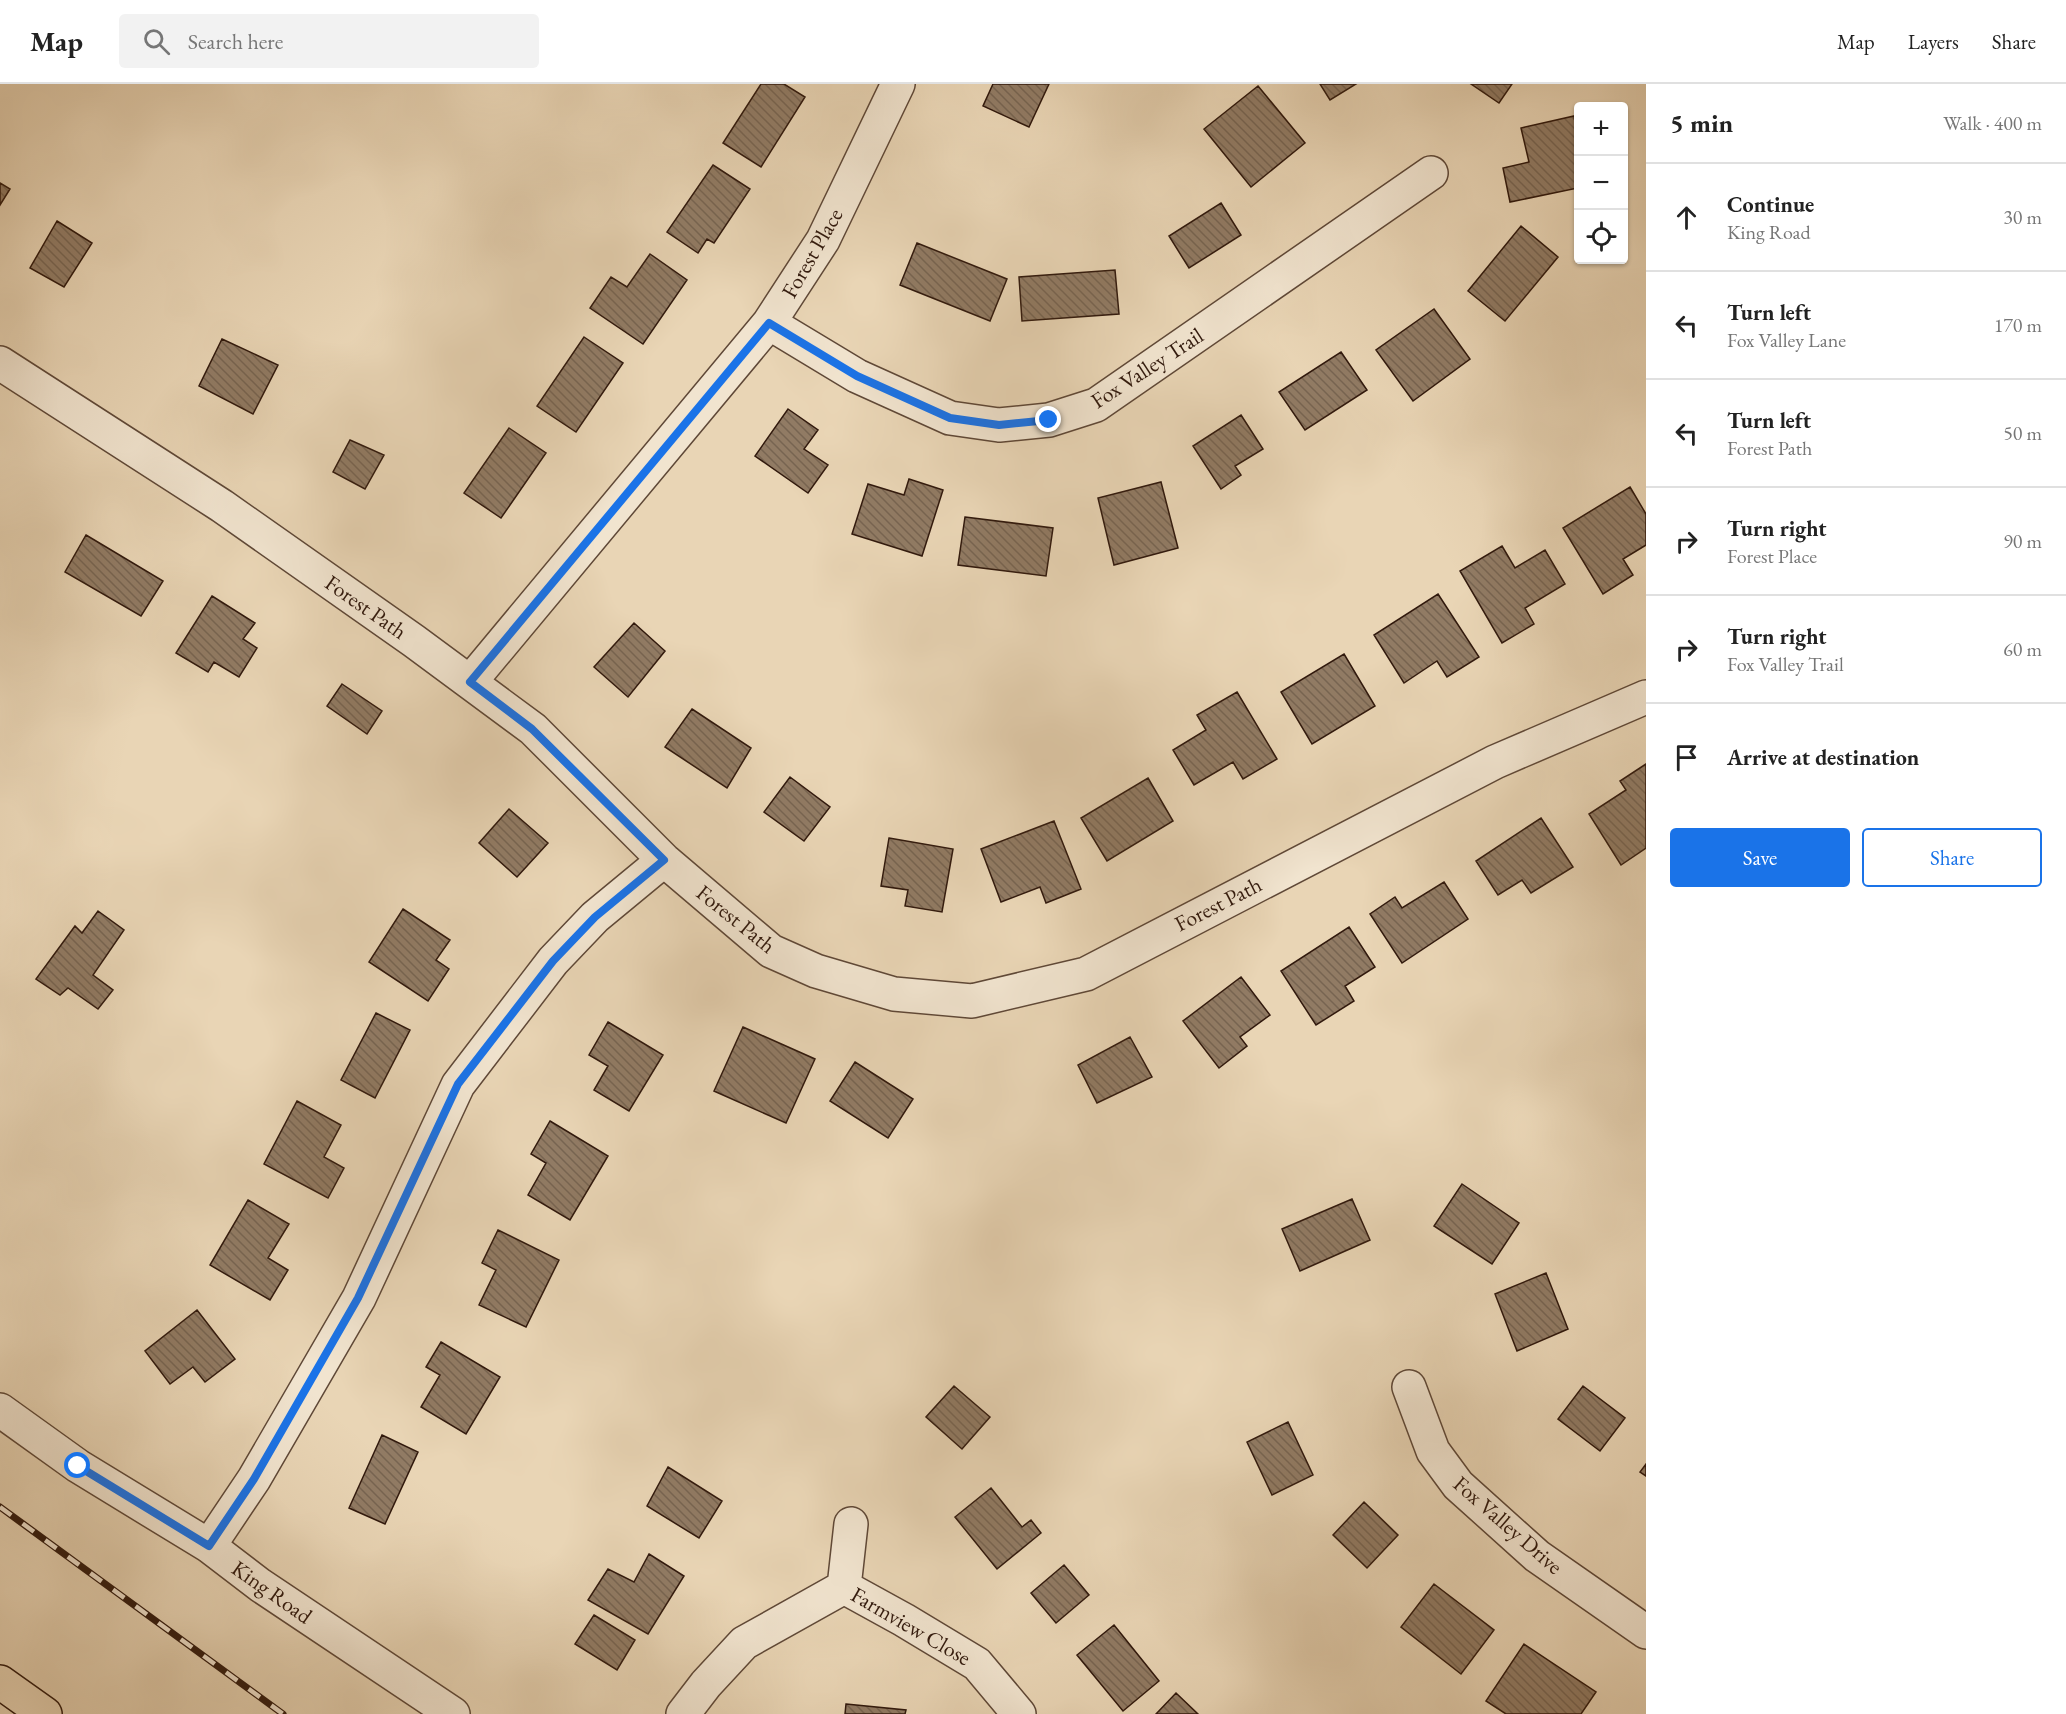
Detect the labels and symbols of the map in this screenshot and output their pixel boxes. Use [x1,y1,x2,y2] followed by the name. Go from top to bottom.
[775,202,850,303] street label: Forest Place
[1085,321,1209,415] street label: Fox Valley Trail
[1035,406,1061,432] route end
[319,568,413,646] street label: Forest Path
[1170,870,1266,938] street label: Forest Path
[690,878,782,960] street label: Forest Path
[64,1452,90,1478] route start
[1447,1469,1569,1581] street label: Fox Valley Drive
[226,1554,319,1631] street label: King Road
[846,1580,977,1672] street label: Farmview Close

